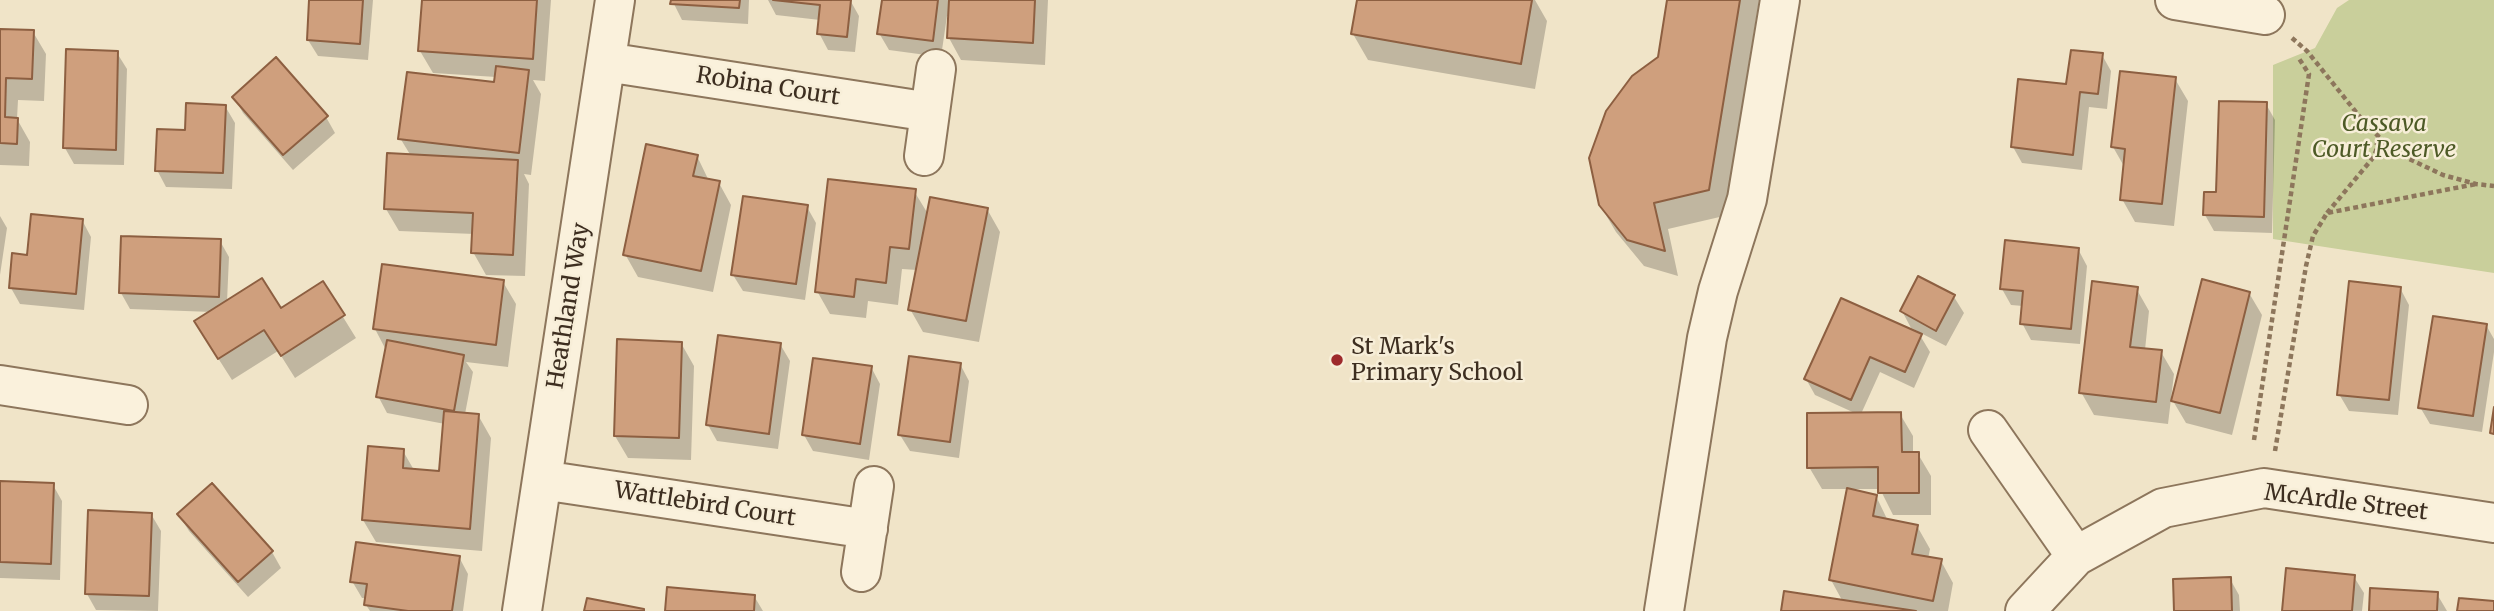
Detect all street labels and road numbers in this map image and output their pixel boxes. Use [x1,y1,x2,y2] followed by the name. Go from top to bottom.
[694,62,842,112] street label: Robina Court
[542,221,596,391] street label: Heathland Way
[612,477,798,533] street label: Wattlebird Court
[2263,479,2429,527] street label: McArdle Street

